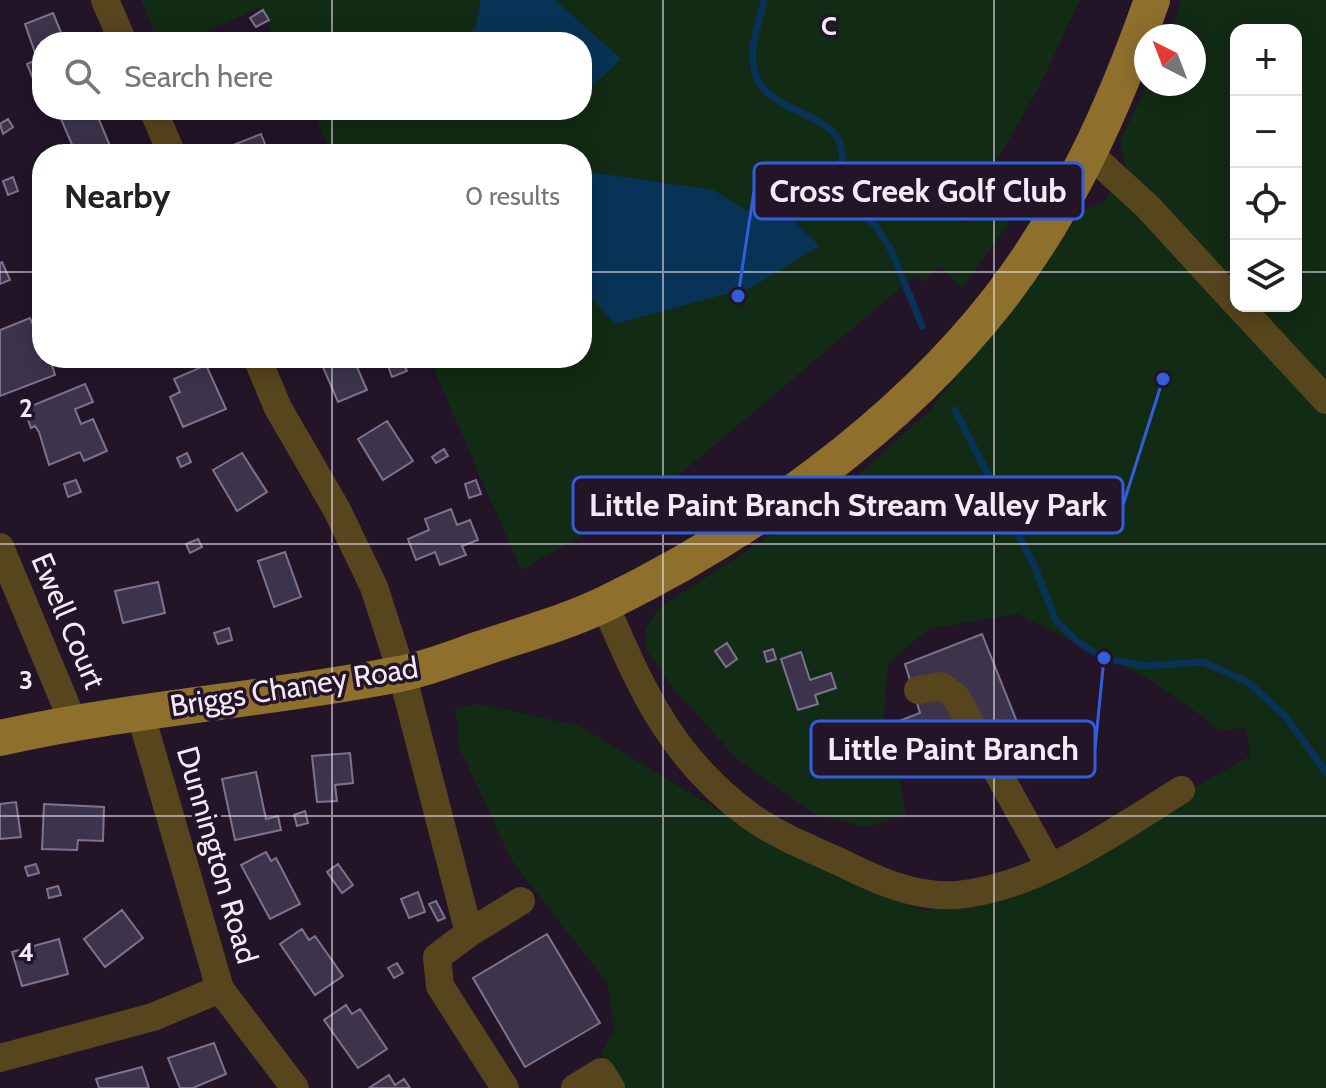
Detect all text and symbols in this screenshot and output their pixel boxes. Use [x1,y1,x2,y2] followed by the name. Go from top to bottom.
[821,10,837,42] text: C
[1134,24,1206,96] north arrow
[1230,24,1302,312] map controls
[1230,24,1302,96] button: +
[32,32,592,120] search box
[60,54,104,98] icon: search
[124,58,273,95] text: Search here
[1230,96,1302,168] button: −
[754,163,1083,219] callout: Cross Creek Golf Club
[1230,168,1302,240] button: locate
[769,171,1067,210] text: Cross Creek Golf Club
[64,175,171,217] text: Nearby
[465,180,560,212] text: 0 results
[1230,240,1302,312] button: layers
[19,392,33,424] text: 2
[573,477,1123,533] callout: Little Paint Branch Stream Valley Park
[589,485,1108,524] text: Little Paint Branch Stream Valley Park
[23,547,114,694] street label: Ewell Court
[167,649,421,724] street label: Briggs Chaney Road
[19,664,33,696] text: 3
[811,721,1095,777] callout: Little Paint Branch
[827,729,1079,768] text: Little Paint Branch
[169,742,266,968] street label: Dunnington Road
[18,936,34,968] text: 4

